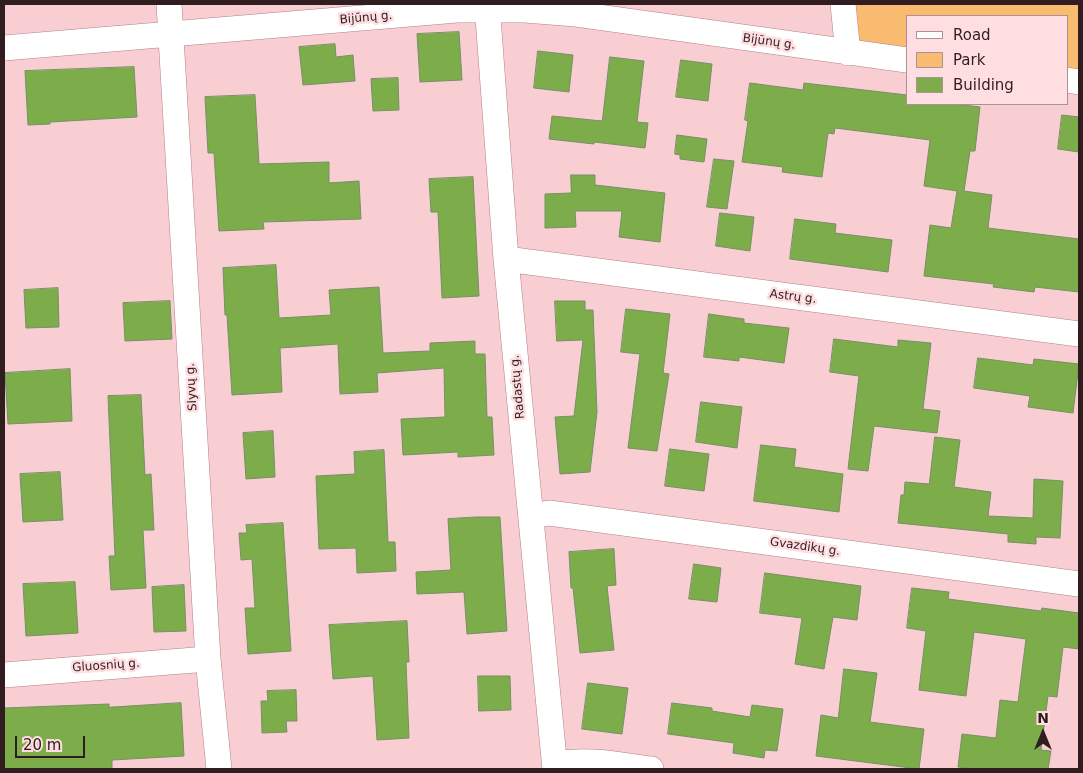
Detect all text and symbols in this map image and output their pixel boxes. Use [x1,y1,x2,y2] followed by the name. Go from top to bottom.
[339,9,393,27] street label: Bijūnų g.
[906,15,1068,105] legend
[953,26,991,44] text: Road
[742,31,796,53] street label: Bijūnų g.
[953,51,985,69] text: Park
[953,76,1014,94] text: Building
[769,287,817,307] street label: Astrų g.
[508,354,528,420] street label: Radastų g.
[184,363,200,411] street label: Slyvų g.
[769,535,841,559] street label: Gvazdikų g.
[72,656,140,676] street label: Gluosnių g.
[1018,708,1068,758] north arrow
[1037,710,1049,726] text: N
[18,726,88,758] scale bar
[23,736,61,754] text: 20 m

